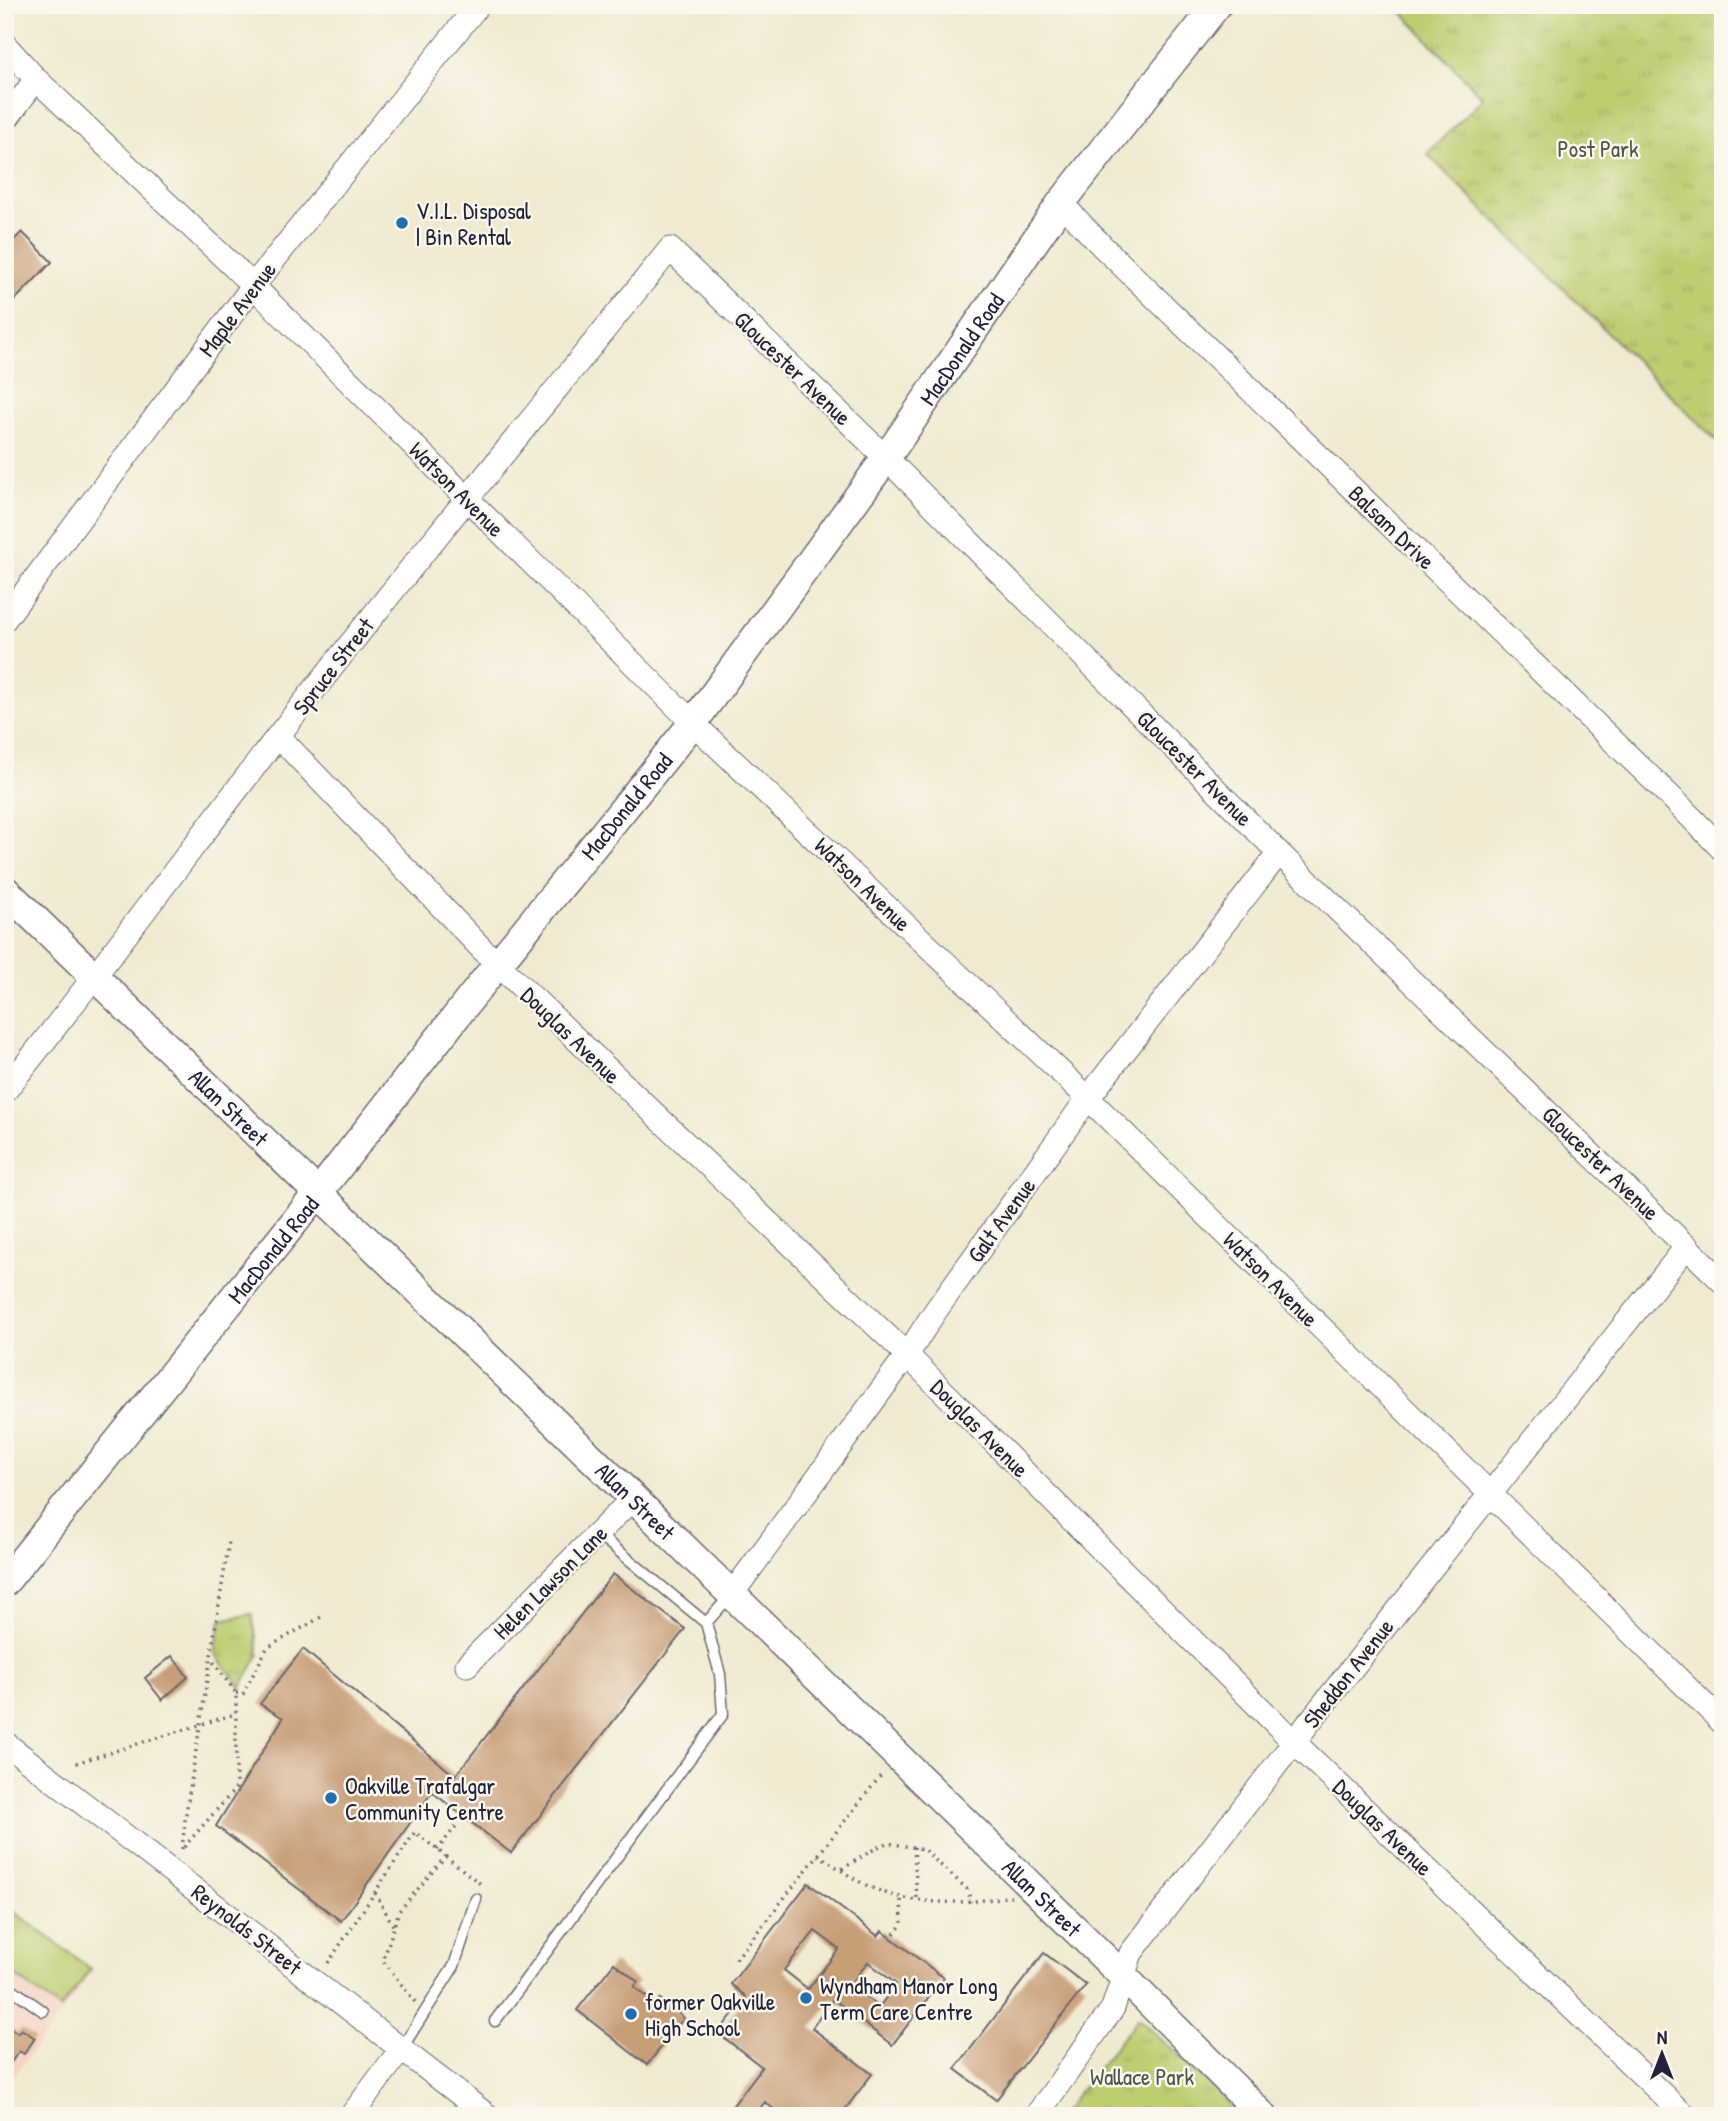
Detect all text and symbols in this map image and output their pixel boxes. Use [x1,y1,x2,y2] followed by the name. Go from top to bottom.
[1558,133,1639,164] park label: Post Park
[416,195,532,252] place label: V.I.L. Disposal | Bin Rental
[394,215,410,231] marker: V.I.L. Disposal | Bin Rental
[191,255,283,363] street label: Maple Avenue
[912,287,1010,411] street label: MacDonald Road
[728,304,858,432] street label: Gloucester Avenue
[402,434,512,544] street label: Watson Avenue
[1342,478,1442,576] street label: Balsam Drive
[285,610,381,721] street label: Spruce Street
[1130,703,1260,833] street label: Gloucester Avenue
[573,746,679,866] street label: MacDonald Road
[808,830,918,938] street label: Watson Avenue
[514,980,628,1090] street label: Douglas Avenue
[183,1061,276,1153] street label: Allan Street
[1536,1099,1666,1227] street label: Gloucester Avenue
[960,1171,1042,1269] street label: Galt Avenue
[220,1189,325,1309] street label: MacDonald Road
[1216,1224,1326,1334] street label: Watson Avenue
[924,1372,1036,1484] street label: Douglas Avenue
[589,1455,683,1547] street label: Allan Street
[486,1518,614,1646] street label: Helen Lawson Lane
[1296,1612,1400,1734] street label: Sheddon Avenue
[345,1770,504,1827] place label: Oakville Trafalgar Community Centre
[1326,1772,1440,1882] street label: Douglas Avenue
[323,1790,339,1806] marker: Oakville Trafalgar Community Centre
[996,1852,1090,1944] street label: Allan Street
[186,1876,309,1982] street label: Reynolds Street
[820,1970,998,2027] place label: Wyndham Manor Long Term Care Centre
[645,1986,775,2043] place label: former Oakville High School
[798,1990,814,2006] marker: Wyndham Manor Long Term Care Centre
[623,2006,639,2022] marker: former Oakville High School
[1626,2020,1696,2090] north arrow
[1657,2024,1667,2050] text: N
[1090,2061,1194,2092] park label: Wallace Park

